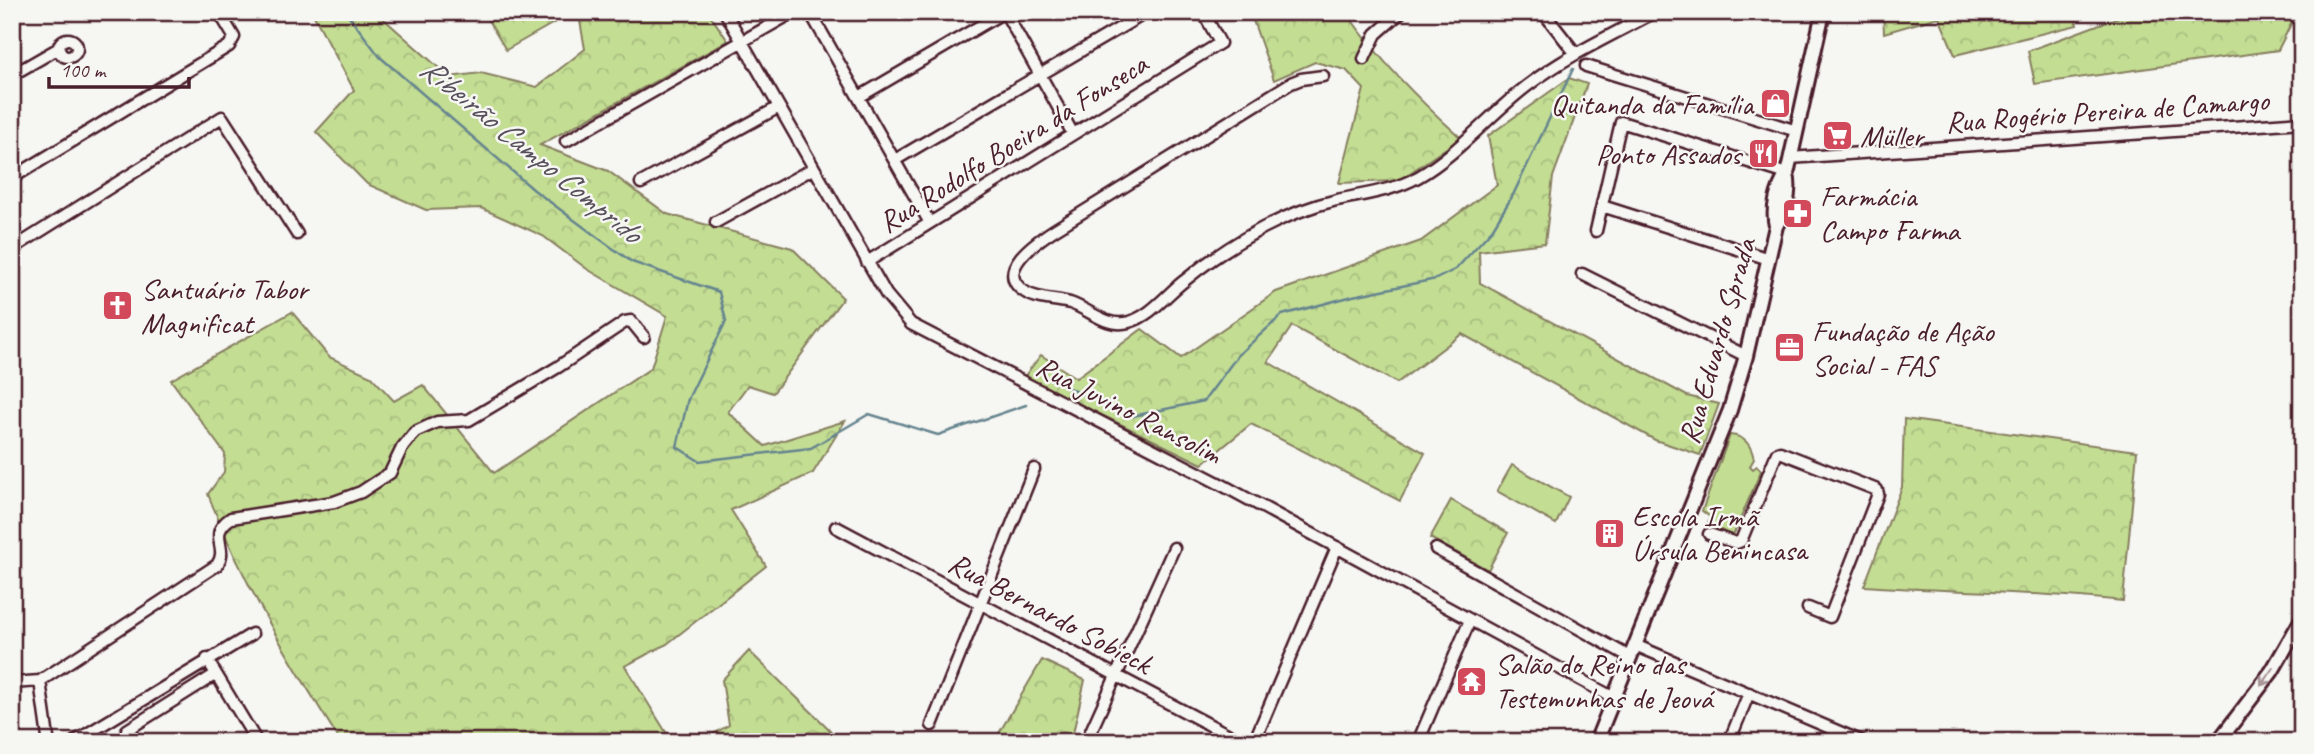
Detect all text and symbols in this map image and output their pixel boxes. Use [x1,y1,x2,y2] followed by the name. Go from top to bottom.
[871,44,1156,241] street label: Rua Rodolfo Boeira da Fonseca
[49,46,189,90] scale bar
[412,48,653,254] water label: Ribeirão Campo Comprido
[60,57,107,83] text: 100 m
[1944,81,2271,141] street label: Rua Rogério Pereira de Camargo
[1551,85,1755,123] place label: Quitanda da Família
[1759,87,1793,121] shop icon: Quitanda da Família
[1860,117,1926,155] place label: Müller
[1820,119,1854,153] supermarket icon: Müller
[1596,135,1744,173] place label: Ponto Assados
[1747,137,1781,171] restaurant icon: Ponto Assados
[1820,177,1961,249] place label: Farmácia Campo Farma
[1780,196,1814,230] pharmacy icon: Farmácia Campo Farma
[1670,232,1765,448] street label: Rua Eduardo Sprada
[141,270,310,342] place label: Santuário Tabor Magnificat
[101,289,135,323] church icon: Santuário Tabor Magnificat
[1812,312,1995,384] place label: Fundação de Ação Social - FAS
[1772,331,1806,365] office icon: Fundação de Ação Social - FAS
[1030,347,1229,474] street label: Rua Juvino Ransolim
[1632,497,1809,569] place label: Escola Irmã Úrsula Benincasa
[1592,516,1626,550] building icon: Escola Irmã Úrsula Benincasa
[942,544,1160,683] street label: Rua Bernardo Sobieck
[1495,645,1716,717] place label: Salão do Reino das Testemunhas de Jeová
[1455,664,1489,698] temple icon: Salão do Reino das Testemunhas de Jeová
[2260,667,2274,686] one-way arrow

